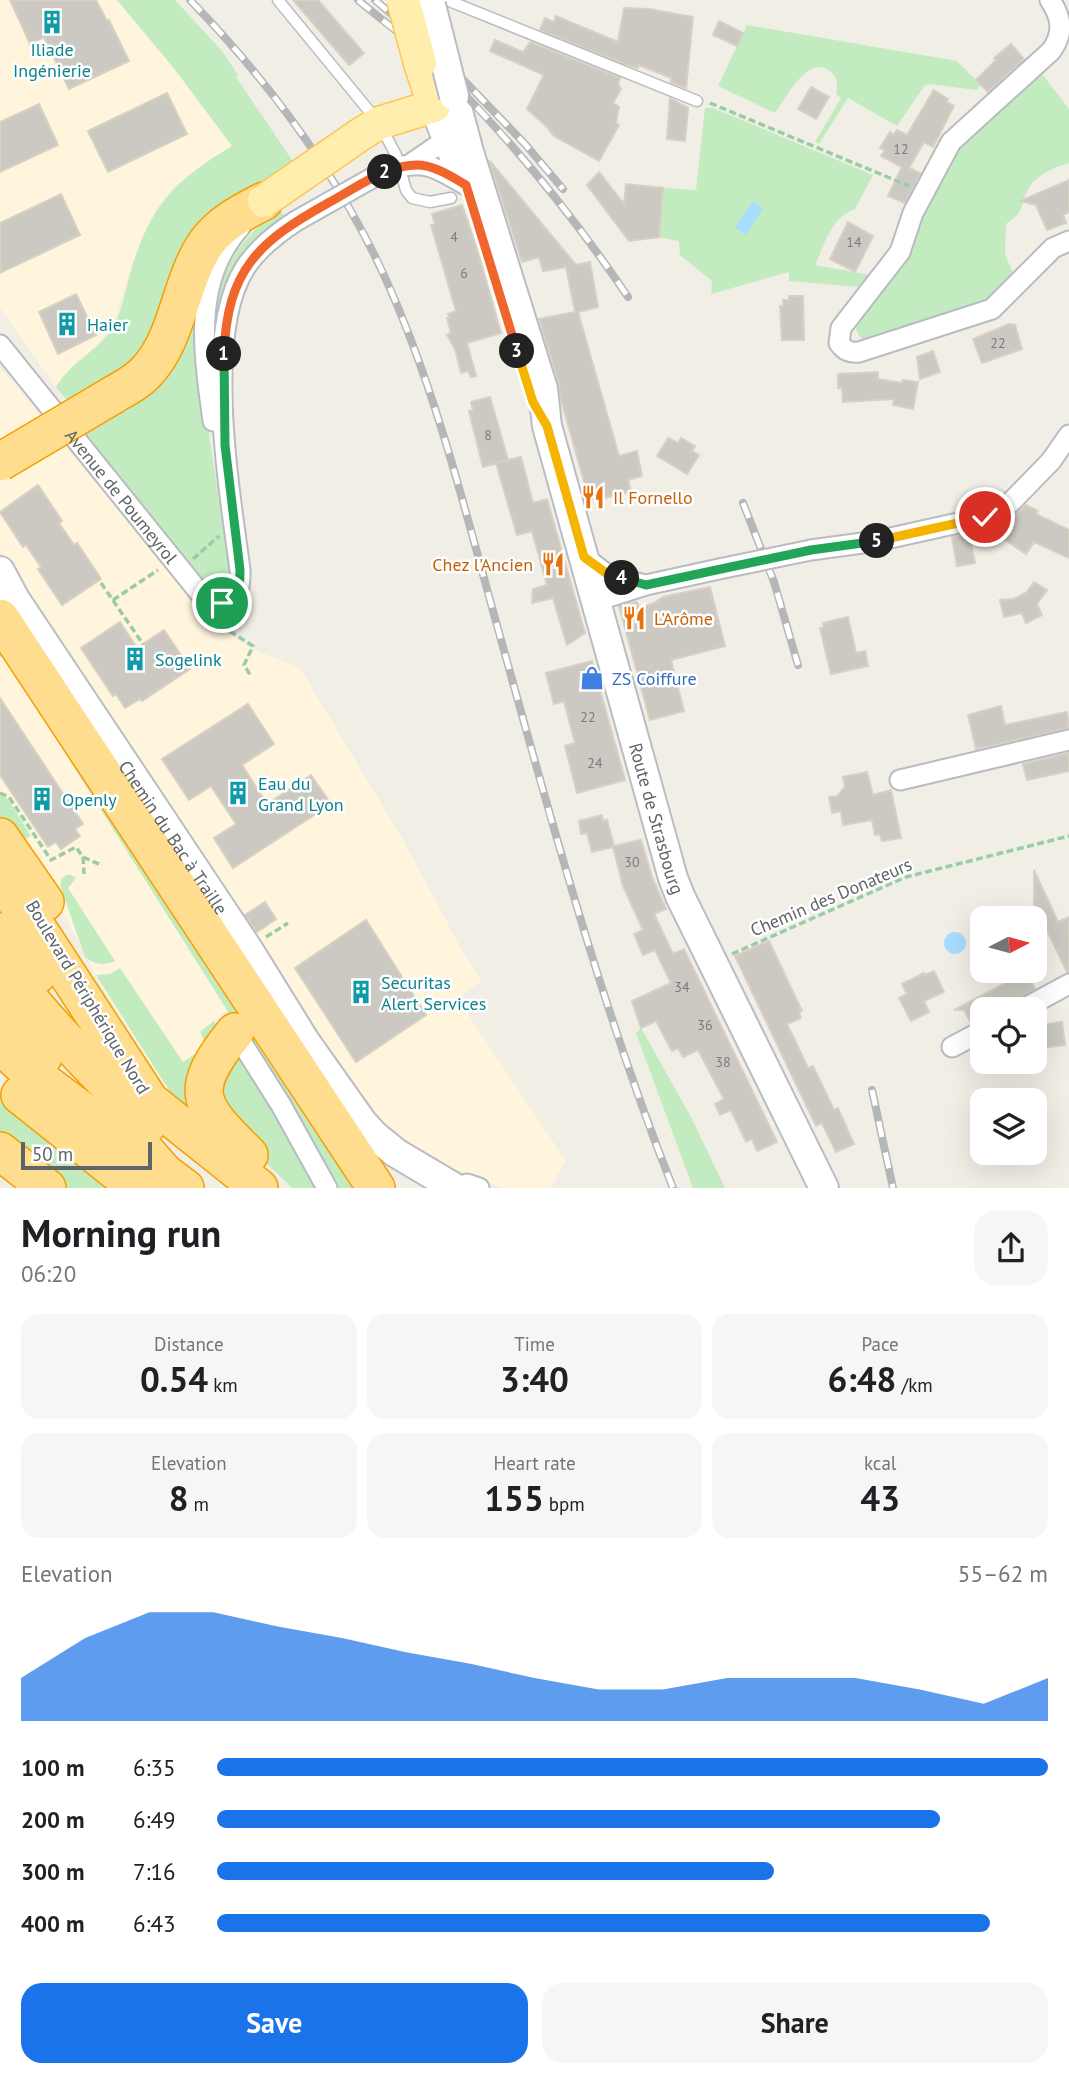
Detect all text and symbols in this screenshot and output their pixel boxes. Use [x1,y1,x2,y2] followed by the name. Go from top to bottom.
[38,8,66,36] building icon: Iliade Ingénierie
[13,38,91,82] place label: Iliade Ingénierie
[893,140,909,158] house number: 12
[368,154,402,190] pin: 2
[379,159,390,183] text: 2
[450,228,458,246] house number: 4
[846,233,862,251] house number: 14
[460,264,468,282] house number: 6
[53,310,81,338] building icon: Haier
[87,313,128,336] place label: Haier
[500,334,534,368] pin: 3
[990,334,1006,352] house number: 22
[206,336,242,372] pin: 1
[511,338,522,362] text: 3
[218,341,229,365] text: 1
[61,424,183,569] street label: Avenue de Poumeyrol
[484,426,492,444] house number: 8
[579,483,607,511] restaurant icon: Il Fornello
[613,486,693,509] place label: Il Fornello
[955,487,1015,547] pin
[966,498,1004,536] icon: check
[860,524,894,558] pin: 5
[871,528,882,552] text: 5
[539,550,567,578] restaurant icon: Chez l'Ancien
[432,553,533,576] place label: Chez l'Ancien
[604,560,640,596] pin: 4
[616,565,627,589] text: 4
[192,573,252,633] pin
[203,584,241,622] icon: arrive
[620,604,648,632] restaurant icon: L'Arôme
[654,607,713,630] place label: L'Arôme
[121,645,149,673] building icon: Sogelink
[155,648,222,671] place label: Sogelink
[578,664,606,692] shop icon: ZS Coiffure
[612,667,697,690] place label: ZS Coiffure
[580,708,596,726] house number: 22
[624,740,690,897] street label: Route de Strasbourg
[587,754,603,772] house number: 24
[114,756,233,919] street label: Chemin du Bac à Traille
[258,772,344,816] place label: Eau du Grand Lyon
[224,779,252,807] building icon: Eau du Grand Lyon
[28,785,56,813] building icon: Openly
[62,788,117,811] place label: Openly
[624,853,640,871] house number: 30
[747,853,915,941] street label: Chemin des Donateurs
[21,896,155,1098] street label: Boulevard Périphérique Nord
[970,906,1046,984] north arrow
[970,906,1047,1165] map controls
[381,971,486,1015] place label: Securitas Alert Services
[347,978,375,1006] building icon: Securitas Alert Services
[674,978,690,996] house number: 34
[970,997,1047,1074] button: locate
[697,1016,713,1034] house number: 36
[715,1053,731,1071] house number: 38
[970,1088,1047,1165] button: layers
[21,1139,152,1171] scale bar
[32,1142,73,1166] text: 50 m
[21,1208,221,1257] text: Morning run
[974,1211,1048,1285] button: share
[21,1259,76,1288] text: 06:20
[154,1332,224,1356] text: Distance
[514,1332,555,1356] text: Time
[862,1332,899,1356] text: Pace
[140,1356,208,1402] text: 0.54
[500,1356,569,1402] text: 3:40
[828,1356,896,1402] text: 6:48
[208,1373,238,1397] text: km
[896,1373,933,1397] text: /km
[151,1451,227,1475] text: Elevation
[493,1451,576,1475] text: Heart rate
[864,1451,896,1475] text: kcal
[169,1475,189,1521] text: 8
[484,1475,544,1521] text: 155
[860,1475,900,1521] text: 43
[189,1492,209,1516] text: m
[544,1492,585,1516] text: bpm
[21,1559,113,1588] text: Elevation
[958,1559,1048,1588] text: 55–62 m
[21,1753,84,1782] text: 100 m
[133,1753,176,1782] text: 6:35
[21,1805,84,1834] text: 200 m
[133,1805,176,1834] text: 6:49
[21,1857,84,1886] text: 300 m
[133,1857,176,1886] text: 7:16
[21,1909,84,1938] text: 400 m
[133,1909,176,1938] text: 6:43
[21,1983,528,2063] button: Save
[542,1983,1048,2063] button: Share

